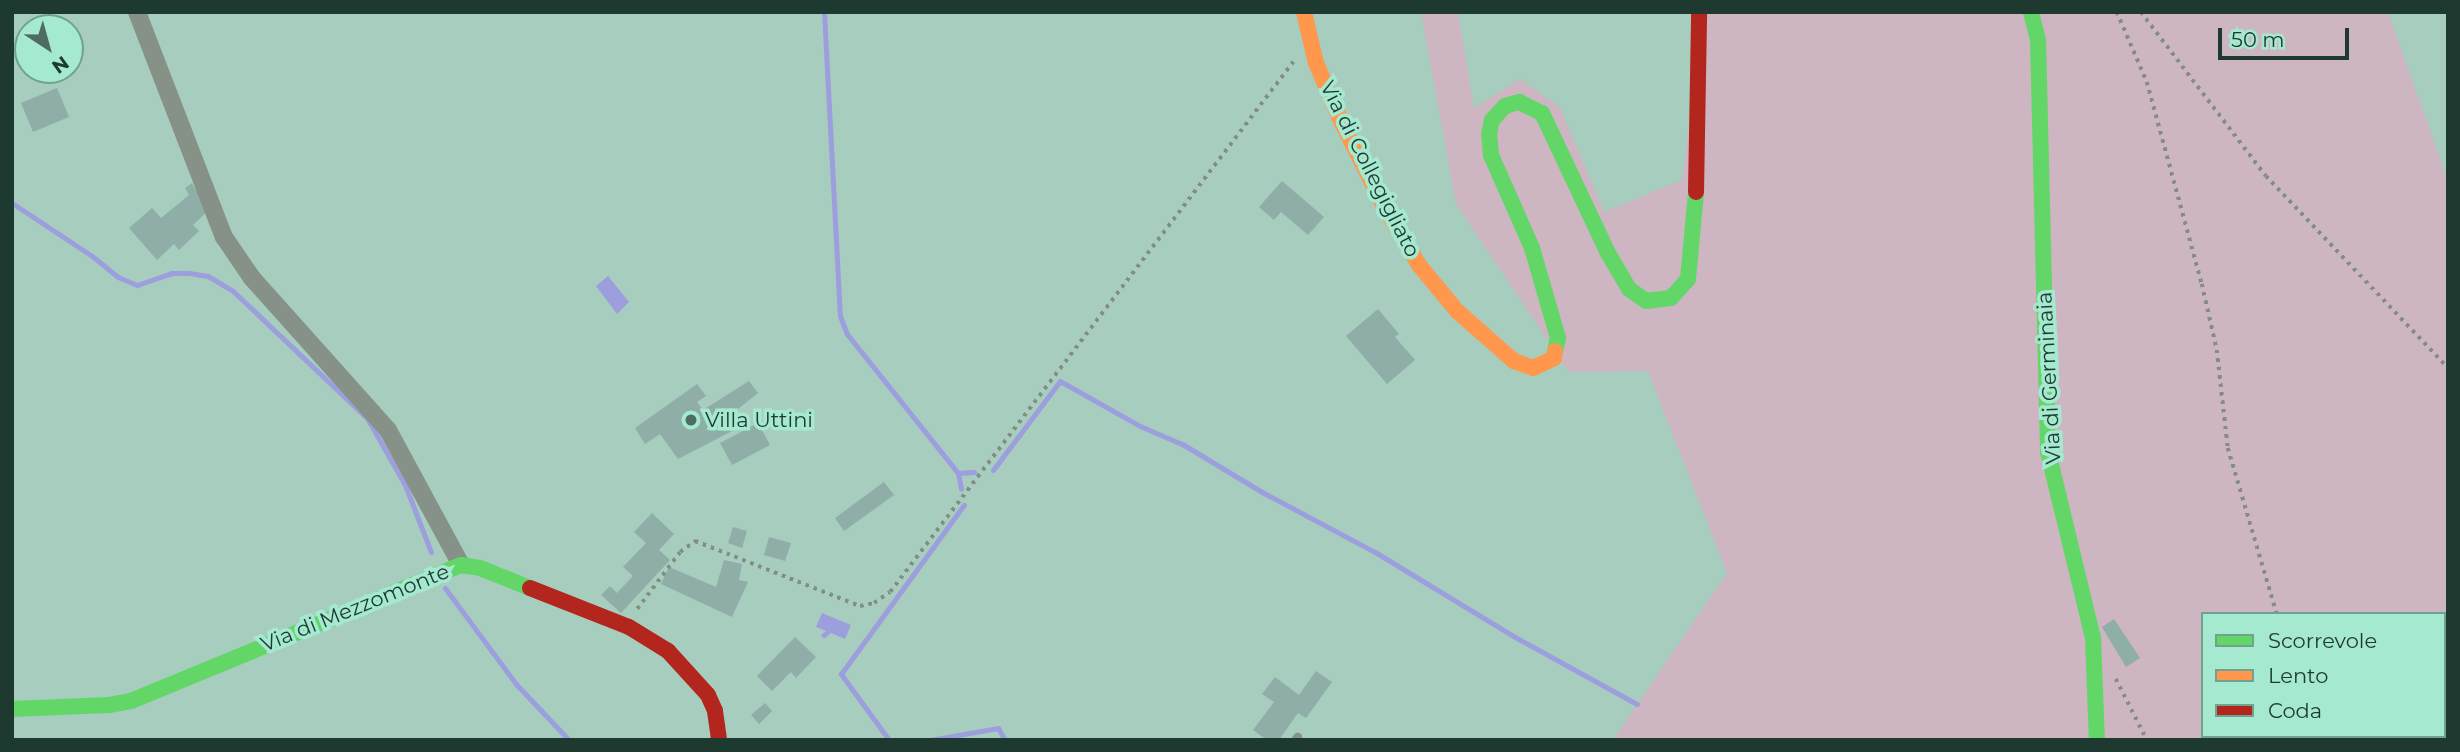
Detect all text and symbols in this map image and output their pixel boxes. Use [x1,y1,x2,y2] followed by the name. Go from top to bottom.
[14,14,84,84] north arrow
[2222,14,2353,58] scale bar
[2231,27,2285,52] text: 50 m
[47,51,73,79] text: N
[1315,77,1425,261] street label: Via di Collegigliato
[2032,291,2066,465] street label: Via di Germinaia
[705,407,813,433] place label: Villa Uttini
[683,412,699,428] marker: Villa Uttini
[257,559,453,657] street label: Via di Mezzomonte
[2201,612,2446,738] legend
[2268,628,2377,653] text: Scorrevole
[2268,663,2328,688] text: Lento
[2268,698,2322,723] text: Coda

